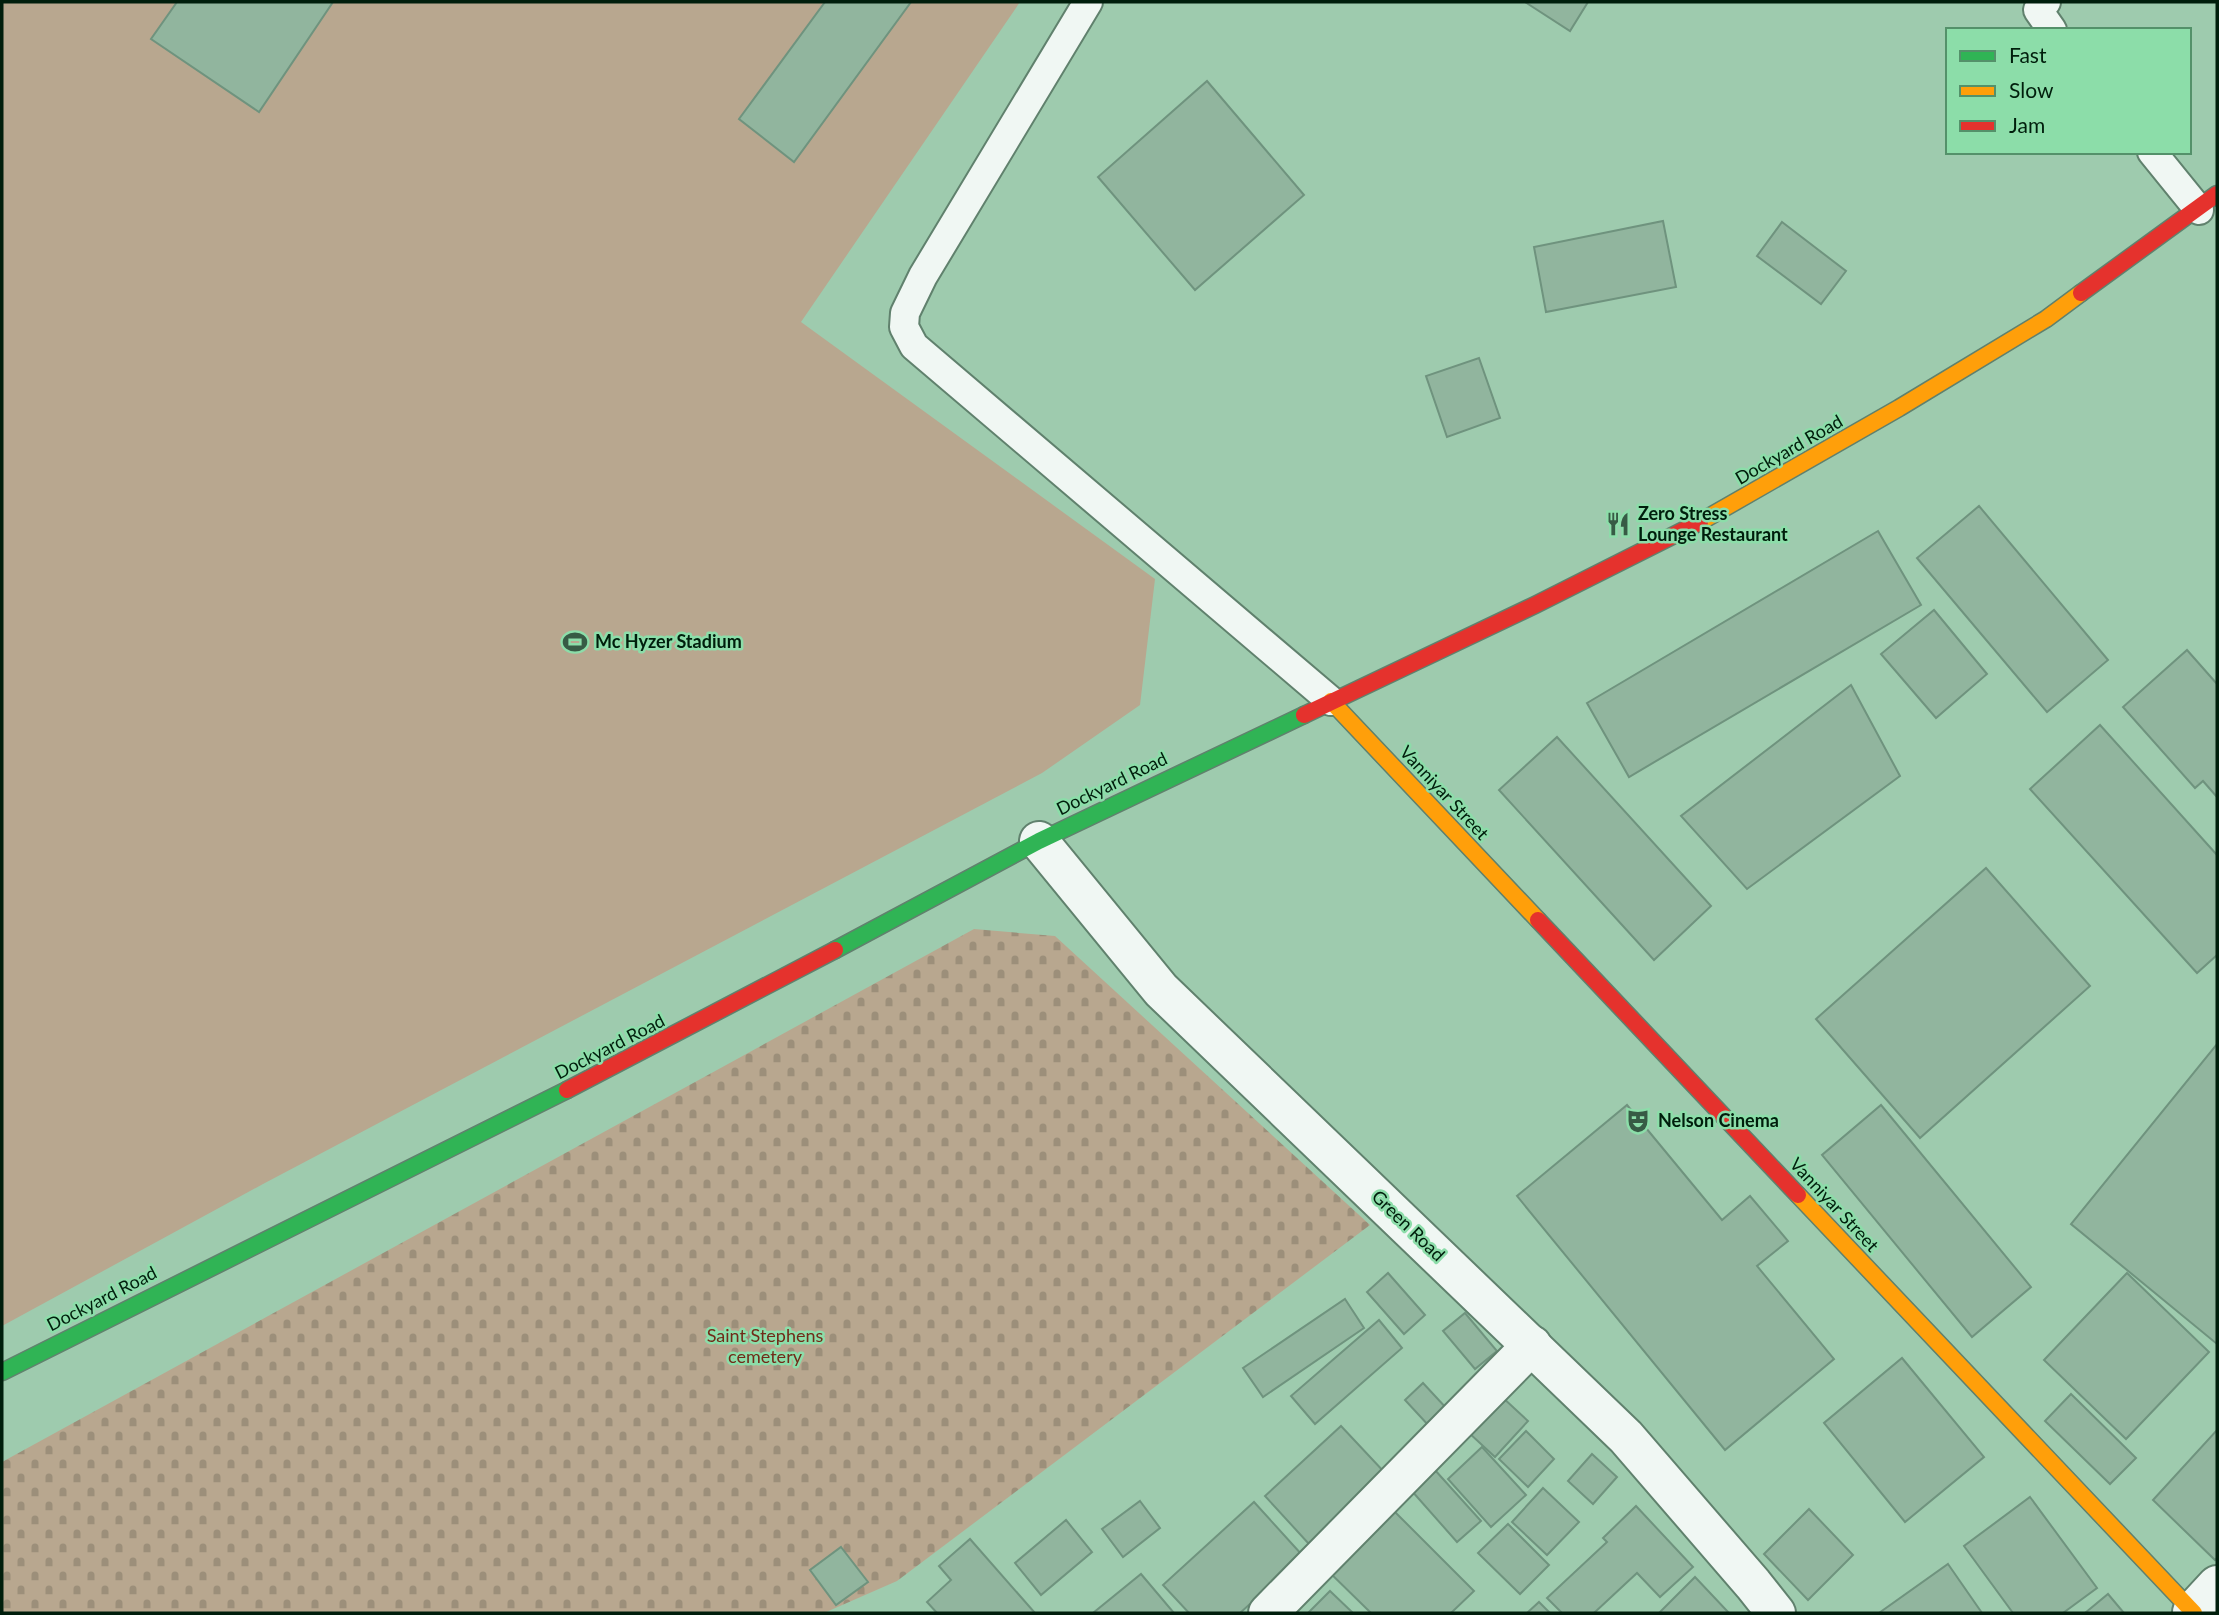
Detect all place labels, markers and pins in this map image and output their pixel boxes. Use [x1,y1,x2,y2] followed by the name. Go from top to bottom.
[1638,502,1788,545] place label: Zero Stress Lounge Restaurant
[1604,510,1632,538] restaurant icon: Zero Stress Lounge Restaurant
[561,628,589,656] sports icon: Mc Hyzer Stadium
[595,630,742,652] place label: Mc Hyzer Stadium
[1624,1107,1652,1135] theatre icon: Nelson Cinema
[1658,1109,1779,1131] place label: Nelson Cinema

